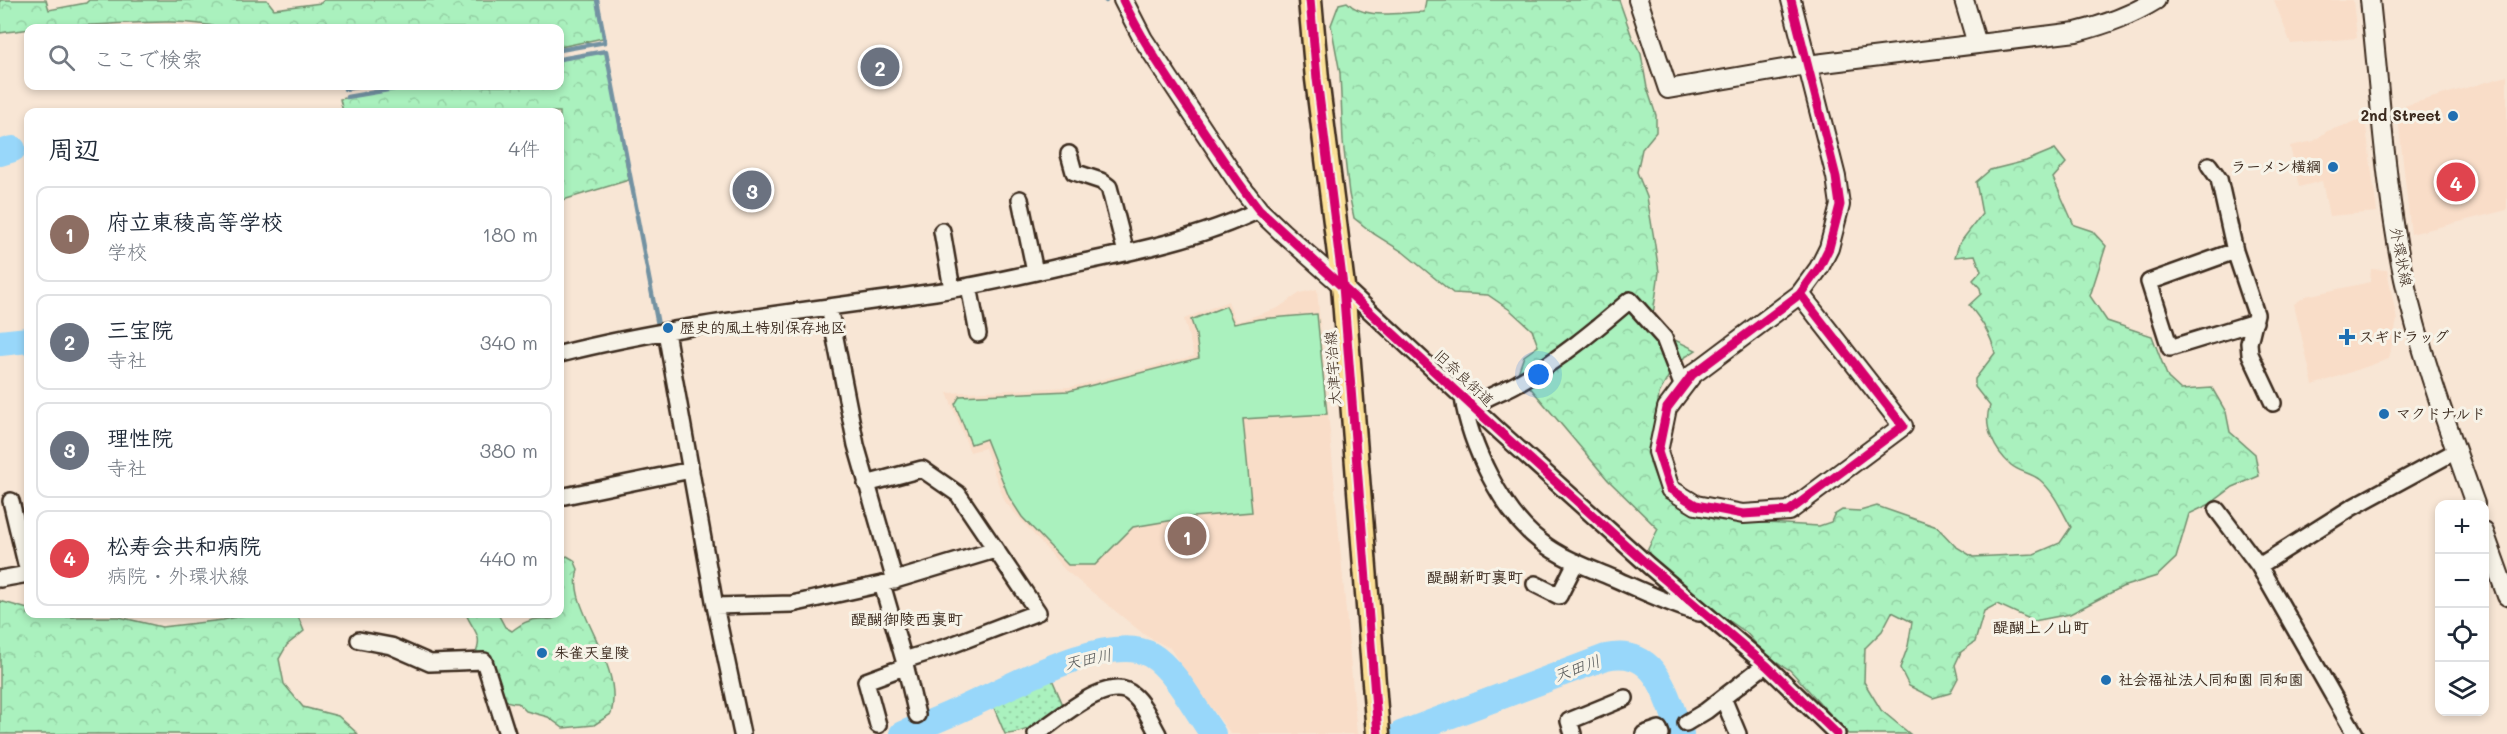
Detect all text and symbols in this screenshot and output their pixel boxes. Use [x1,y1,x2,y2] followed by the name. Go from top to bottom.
[24,24,564,90] search box
[45,41,78,74] icon: search
[93,44,203,73] text: ここで検索
[860,44,900,90] pin: 2
[2361,105,2441,125] place label: 2nd Street
[2446,109,2460,123] marker: 2nd Street
[48,132,100,166] text: 周辺
[508,135,540,161] text: 4件
[2231,156,2321,176] place label: ラーメン横綱
[2326,160,2340,174] marker: ラーメン横綱
[2436,160,2476,204] pin: 4
[732,168,771,213] pin: 3
[107,207,283,236] text: 府立東稜高等学校
[65,221,74,247] text: 1
[482,221,538,247] text: 180 m
[2386,225,2418,288] street label: 外環状線
[107,238,147,264] text: 学校
[107,315,173,344] text: 三宝院
[680,317,845,337] place label: 歴史的風土特別保存地区
[661,321,675,335] marker: 歴史的風土特別保存地区
[2359,326,2449,346] place label: スギドラッグ
[64,329,75,355] text: 2
[480,329,538,355] text: 340 m
[1319,330,1345,406] street label: 大津宇治線
[2340,330,2354,344] marker: スギドラッグ
[1430,344,1499,410] street label: 旧奈良街道
[107,346,147,372] text: 寺社
[1524,360,1553,389] your location
[2396,403,2485,423] place label: マクドナルド
[2377,407,2391,421] marker: マクドナルド
[107,423,173,452] text: 理性院
[64,437,76,463] text: 3
[480,437,538,463] text: 380 m
[107,454,147,480] text: 寺社
[2435,500,2489,716] map controls
[2435,500,2489,554] button: +
[1168,514,1206,558] pin: 1
[107,531,261,560] text: 松寿会共和病院
[63,545,76,571] text: 4
[480,545,538,571] text: 440 m
[2435,554,2489,608] button: −
[107,562,249,588] text: 病院 · 外環状線
[1427,566,1523,587] district label: 醍醐新町裏町
[851,608,963,629] district label: 醍醐御陵西裏町
[2435,608,2489,662] button: locate
[1993,616,2089,637] district label: 醍醐上ノ山町
[554,642,629,662] place label: 朱雀天皇陵
[1062,643,1114,674] water label: 天田川
[535,646,549,660] marker: 朱雀天皇陵
[1551,649,1603,686] water label: 天田川
[2435,662,2489,716] button: layers
[2118,669,2303,689] place label: 社会福祉法人同和園 同和園
[2099,673,2113,687] marker: 社会福祉法人同和園 同和園

